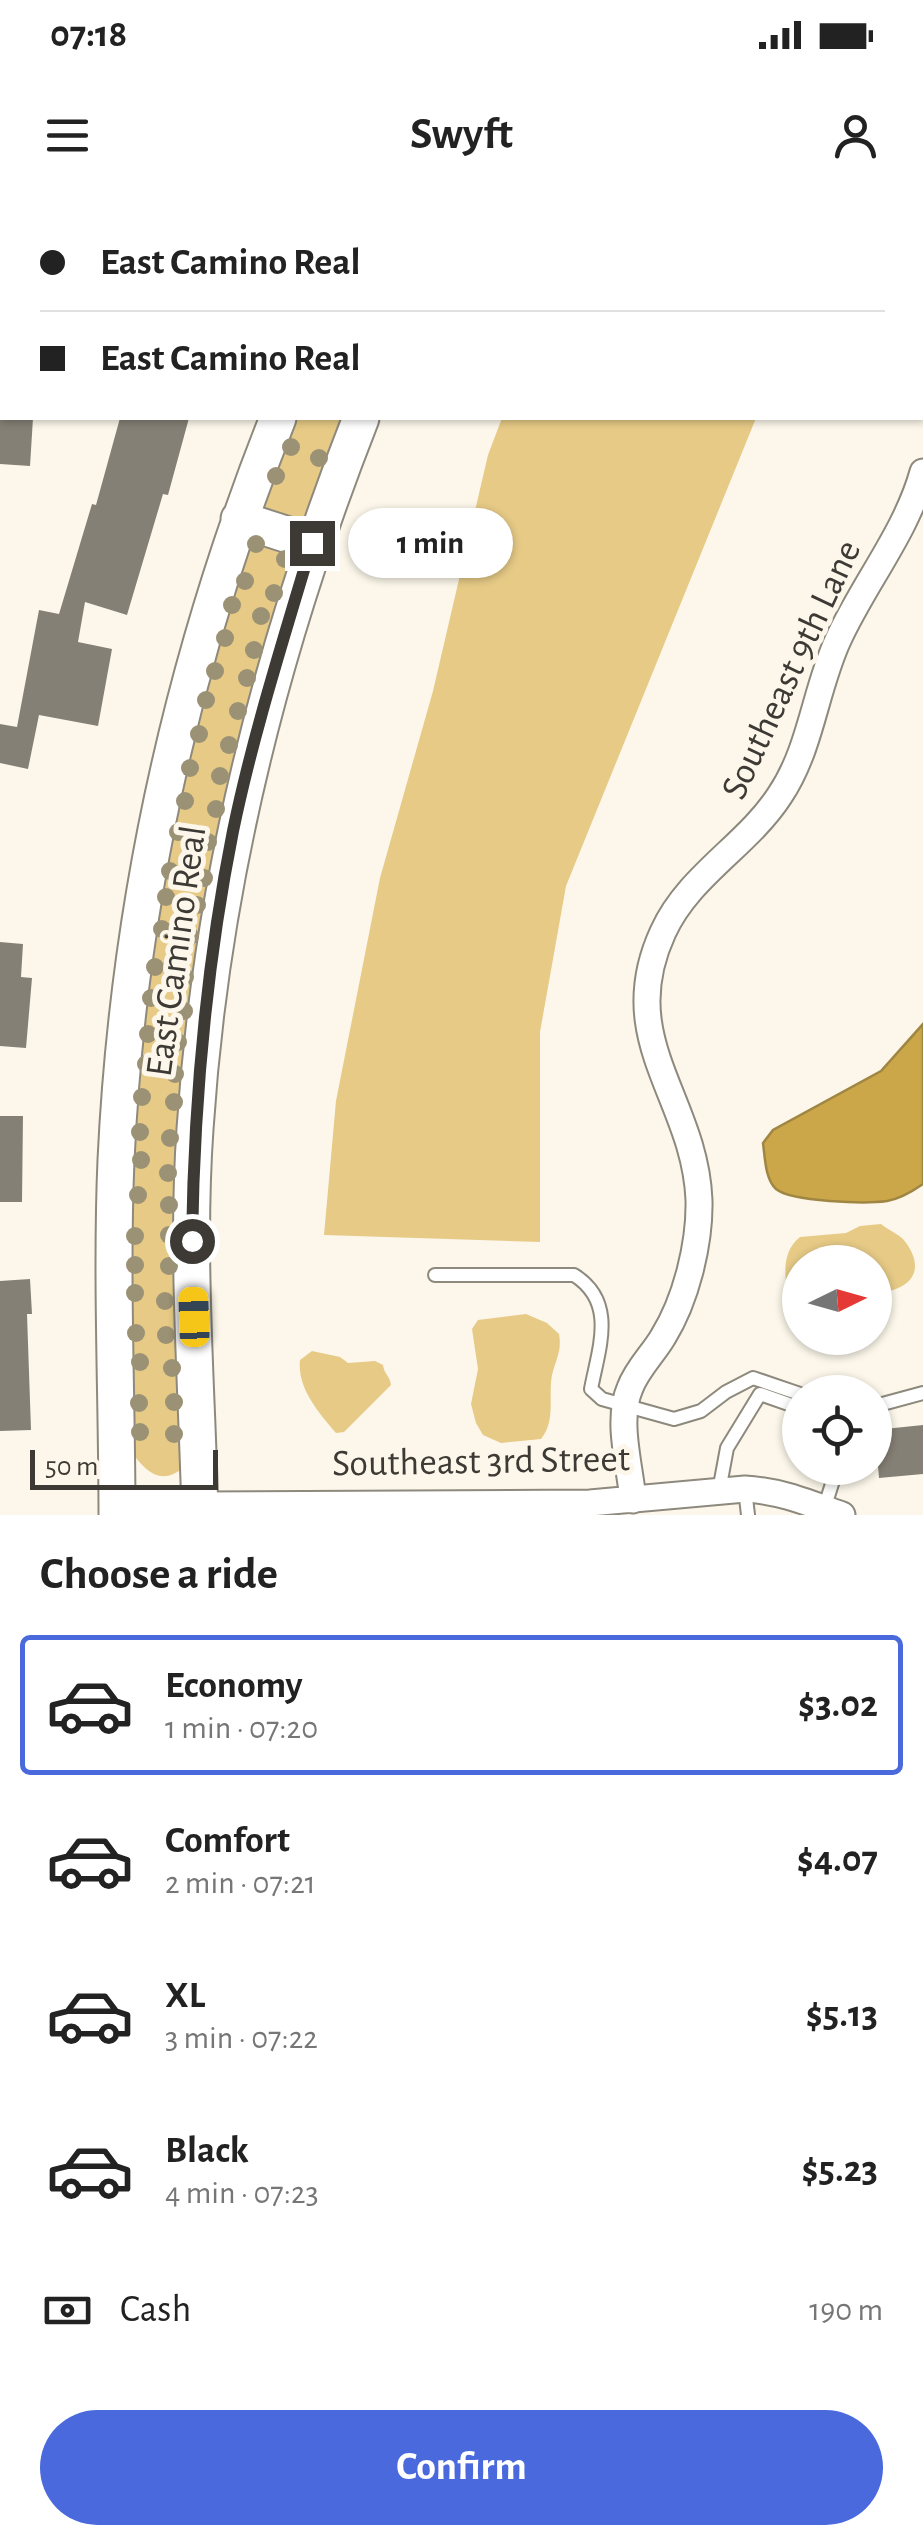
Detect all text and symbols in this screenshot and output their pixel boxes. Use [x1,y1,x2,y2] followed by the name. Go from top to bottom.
[50,16,127,54] text: 07:18
[40,108,95,163] icon: menu
[828,108,883,163] icon: person
[410,112,513,157] text: Swyft
[100,244,360,282] text: East Camino Real
[100,340,360,378] text: East Camino Real
[347,508,512,578] callout: 1 min
[290,521,335,566] route end
[397,527,464,559] text: 1 min
[715,535,868,805] street label: Southeast 9th Lane
[141,823,213,1079] street label: East Camino Real
[170,1219,215,1264] route start
[782,1245,892,1355] north arrow
[782,1245,892,1485] map controls
[178,1286,210,1348] car
[782,1375,892,1485] button: locate
[332,1440,630,1484] street label: Southeast 3rd Street
[30,1445,218,1490] scale bar
[45,1453,99,1481] text: 50 m
[40,1552,278,1597] text: Choose a ride
[45,1660,135,1750] icon: car
[165,1667,303,1705] text: Economy
[798,1686,878,1724] text: $3.02
[165,1712,318,1744] text: 1 min · 07:20
[45,1815,135,1905] icon: car
[165,1822,290,1860] text: Comfort
[797,1841,878,1879] text: $4.07
[165,1867,316,1899] text: 2 min · 07:21
[45,1970,135,2060] icon: car
[165,1977,205,2015] text: XL
[806,1996,878,2034] text: $5.13
[165,2022,318,2054] text: 3 min · 07:22
[45,2125,135,2215] icon: car
[165,2132,249,2170] text: Black
[802,2151,878,2189] text: $5.23
[165,2177,319,2209] text: 4 min · 07:23
[40,2283,95,2338] icon: cash
[120,2291,191,2329] text: Cash
[809,2294,883,2326] text: 190 m
[40,2410,883,2525] button: Confirm

